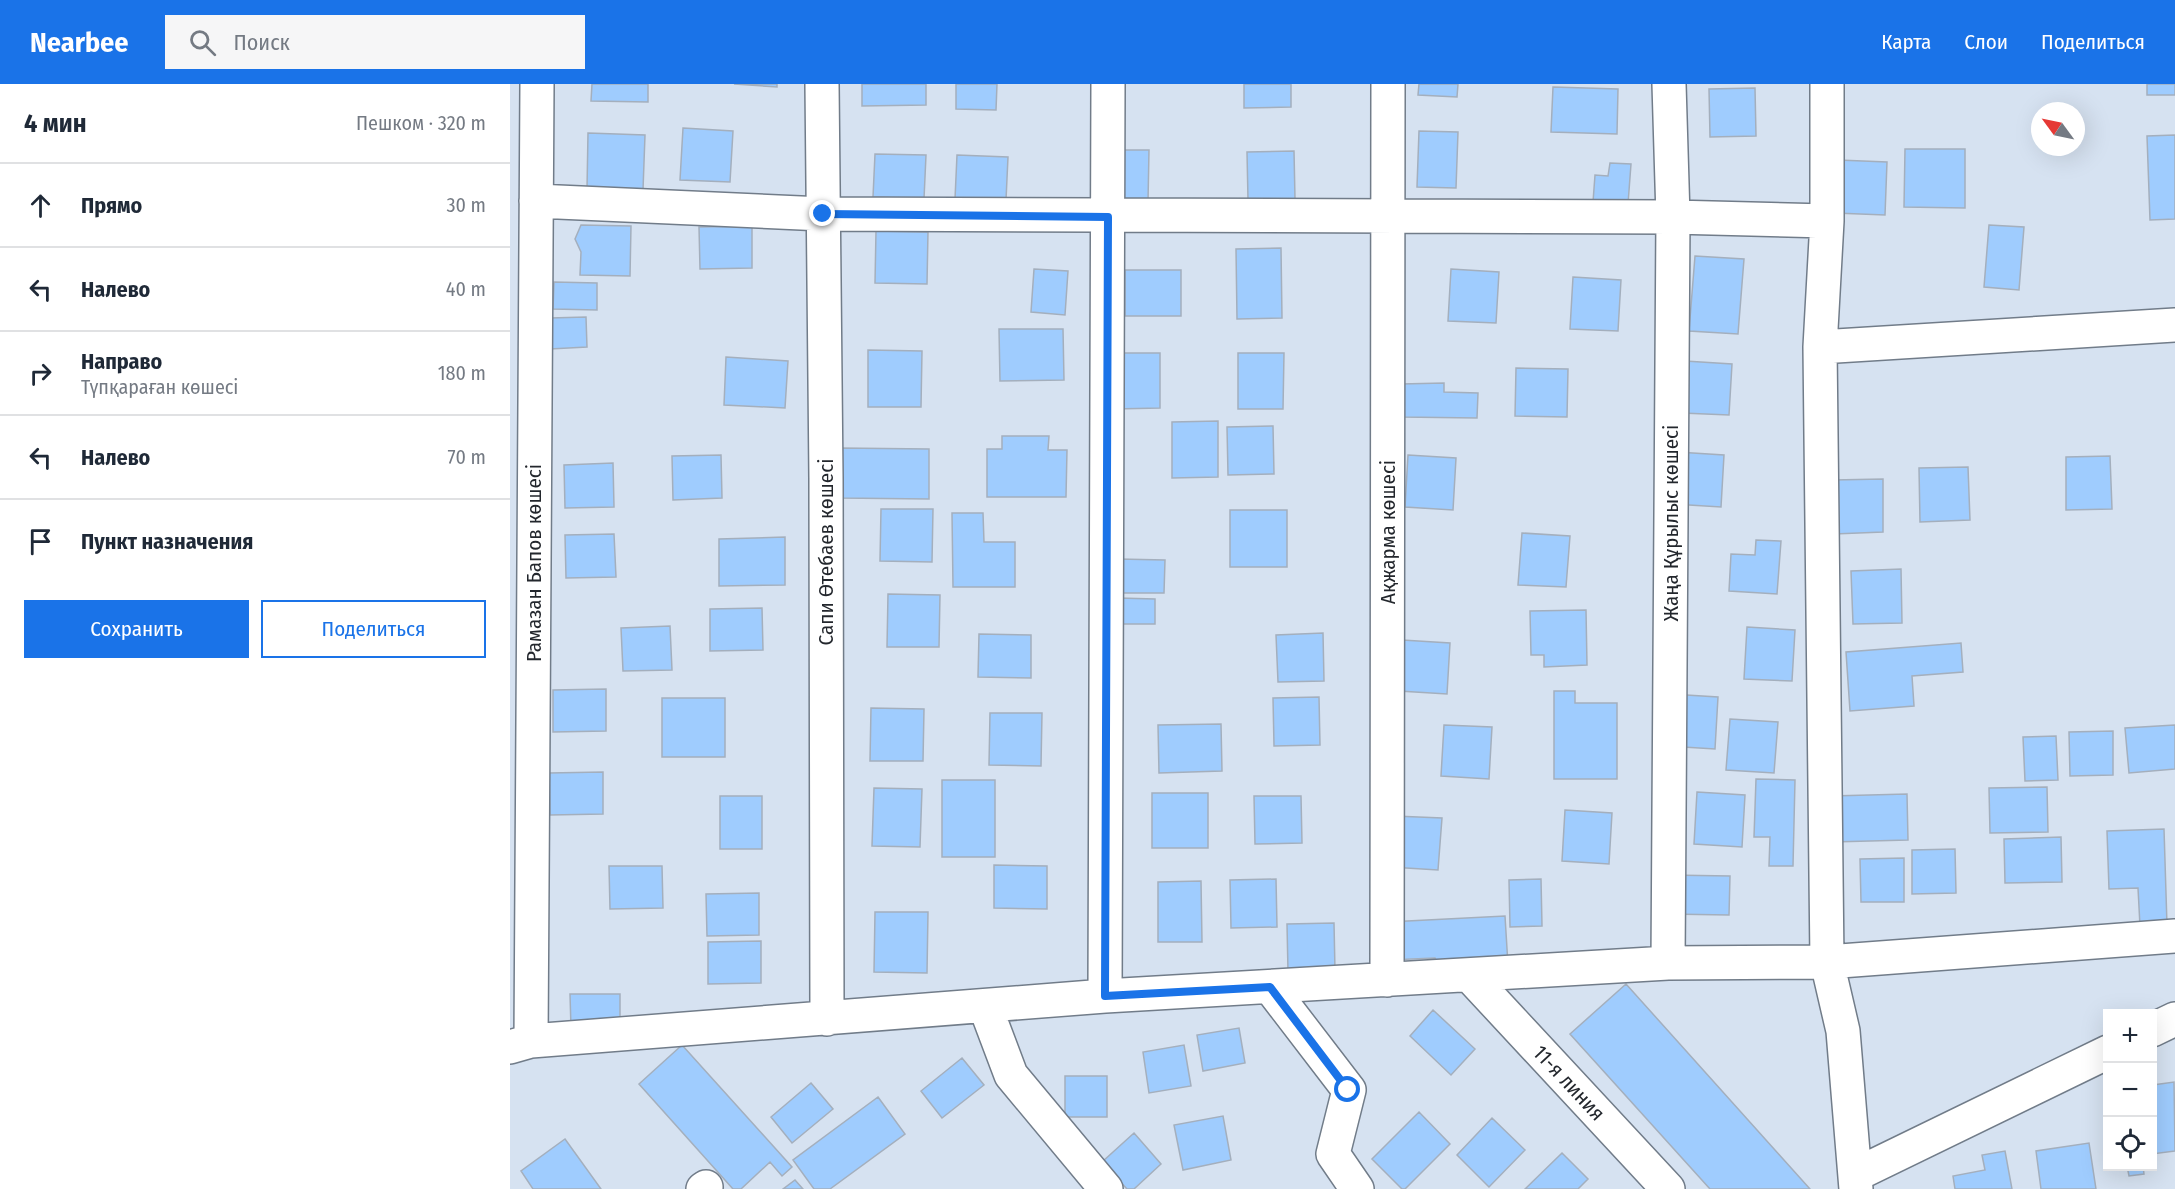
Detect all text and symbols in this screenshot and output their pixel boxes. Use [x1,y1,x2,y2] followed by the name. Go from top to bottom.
[165,15,585,69] search box
[30,26,129,59] text: Nearbee
[186,26,219,59] icon: search
[234,29,290,56] text: Поиск
[1881,29,1931,55] text: Карта
[1964,29,2008,55] text: Слои
[2041,29,2145,55] text: Поделиться
[2031,102,2085,156] north arrow
[24,108,86,139] text: 4 мин
[356,111,486,135] text: Пешком · 320 m
[24,189,57,222] icon: ahead
[81,192,142,219] text: Прямо
[446,193,486,217] text: 30 m
[809,200,835,226] route end
[24,273,57,306] icon: left
[81,276,150,303] text: Налево
[446,277,486,301] text: 40 m
[81,348,162,375] text: Направо
[24,357,57,390] icon: right
[438,361,486,385] text: 180 m
[81,375,238,399] text: Түпқараған көшесі
[1658,425,1684,621] street label: Жаңа Құрылыс көшесі
[24,441,57,474] icon: left
[81,444,150,471] text: Налево
[448,445,486,469] text: 70 m
[813,459,839,645] street label: Сапи Өтебаев көшесі
[1375,460,1401,604] street label: Ақжарма көшесі
[521,464,547,662] street label: Рамазан Бапов көшесі
[24,525,57,558] icon: arrive
[81,528,253,555] text: Пункт назначения
[24,600,249,658] button: Сохранить
[261,600,486,658] button: Поделиться
[2103,1009,2157,1171] map controls
[2103,1009,2157,1063] button: +
[1527,1040,1611,1126] street label: 11-я линия
[2103,1063,2157,1117] button: −
[1334,1076,1360,1102] route start
[2103,1117,2157,1171] button: locate

